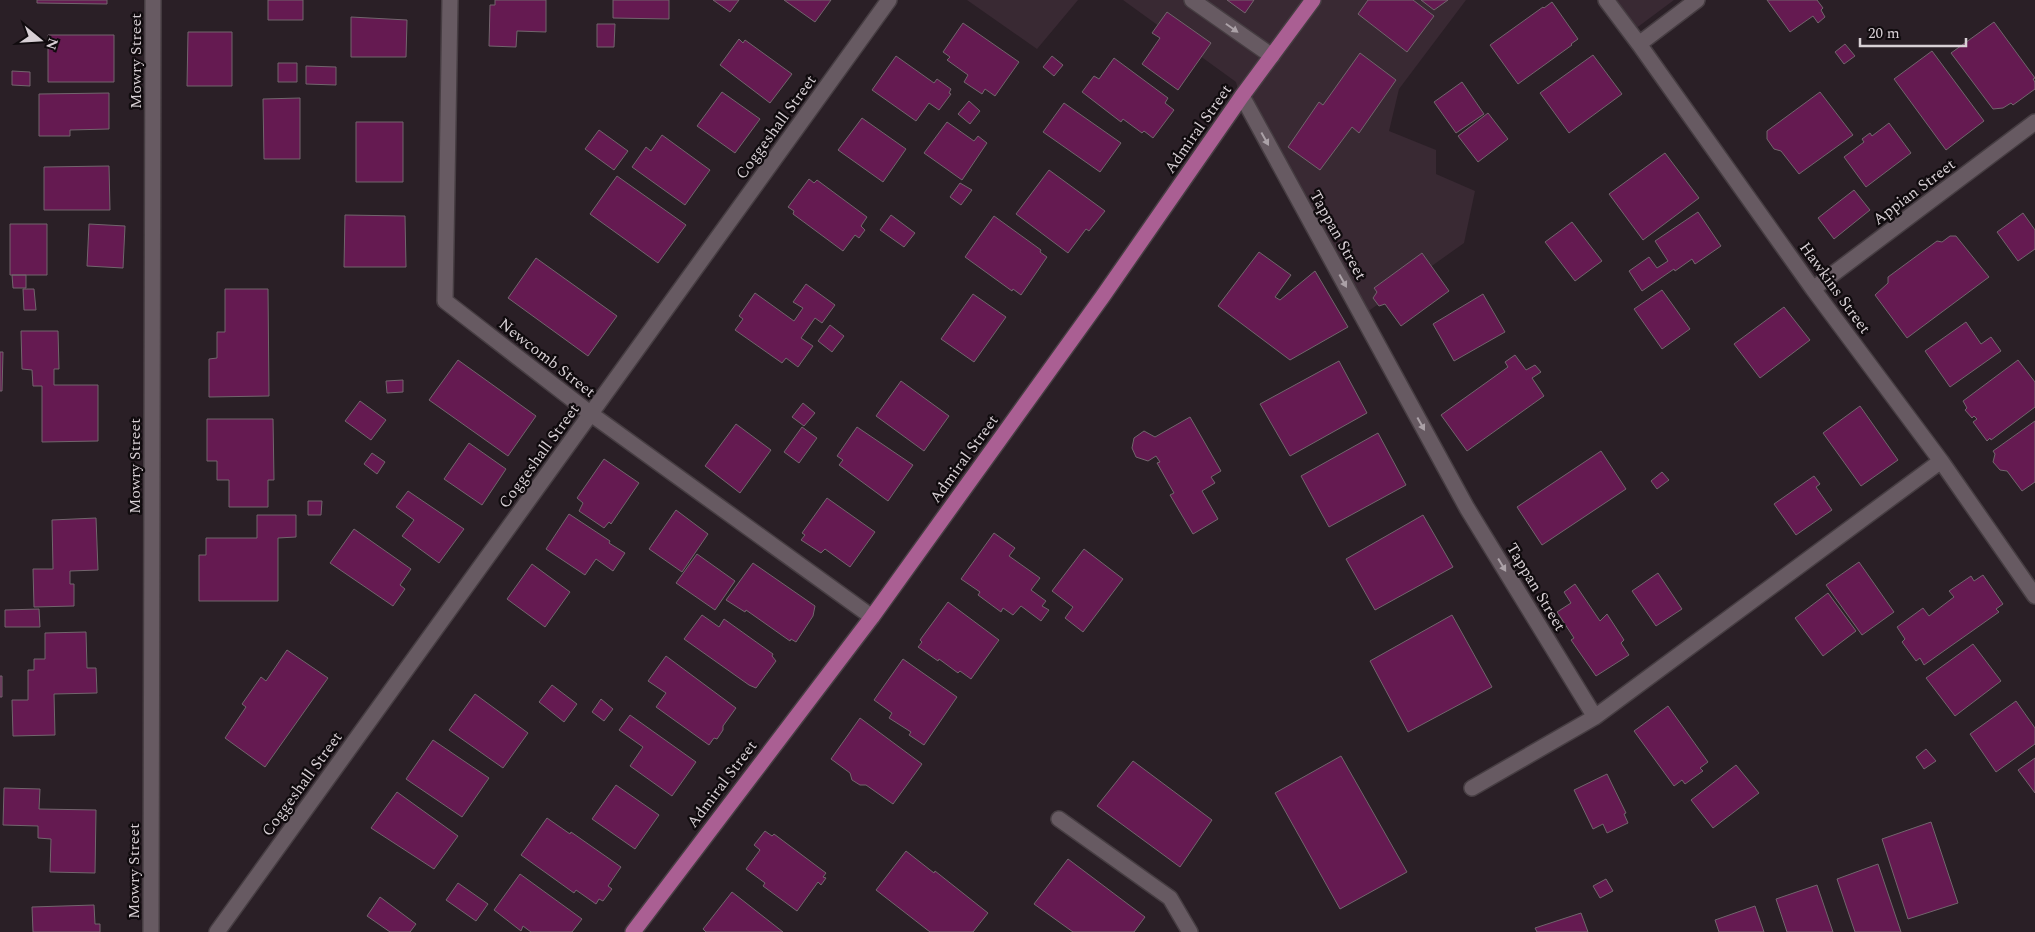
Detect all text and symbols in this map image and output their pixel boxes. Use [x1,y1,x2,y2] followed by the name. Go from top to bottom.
[124,13,148,109] street label: Mowry Street
[15,15,65,65] north arrow
[1860,15,1966,47] scale bar
[1868,22,1900,45] text: 20 m
[1225,23,1239,33] one-way arrow
[40,35,64,53] text: N
[730,69,822,184] street label: Coggeshall Street
[1158,79,1238,179] street label: Admiral Street
[1261,132,1269,146] one-way arrow
[1868,153,1961,231] street label: Appian Street
[1303,186,1373,285] street label: Tappan Street
[1793,237,1877,339] street label: Hawkins Street
[1339,275,1348,288] one-way arrow
[493,312,601,404] street label: Newcomb Street
[493,398,585,513] street label: Coggeshall Street
[924,410,1005,508] street label: Admiral Street
[1417,417,1426,431] one-way arrow
[123,418,147,514] street label: Mowry Street
[1500,538,1572,636] street label: Tappan Street
[1498,558,1507,571] one-way arrow
[256,726,348,841] street label: Coggeshall Street
[681,735,763,833] street label: Admiral Street
[122,823,146,919] street label: Mowry Street

